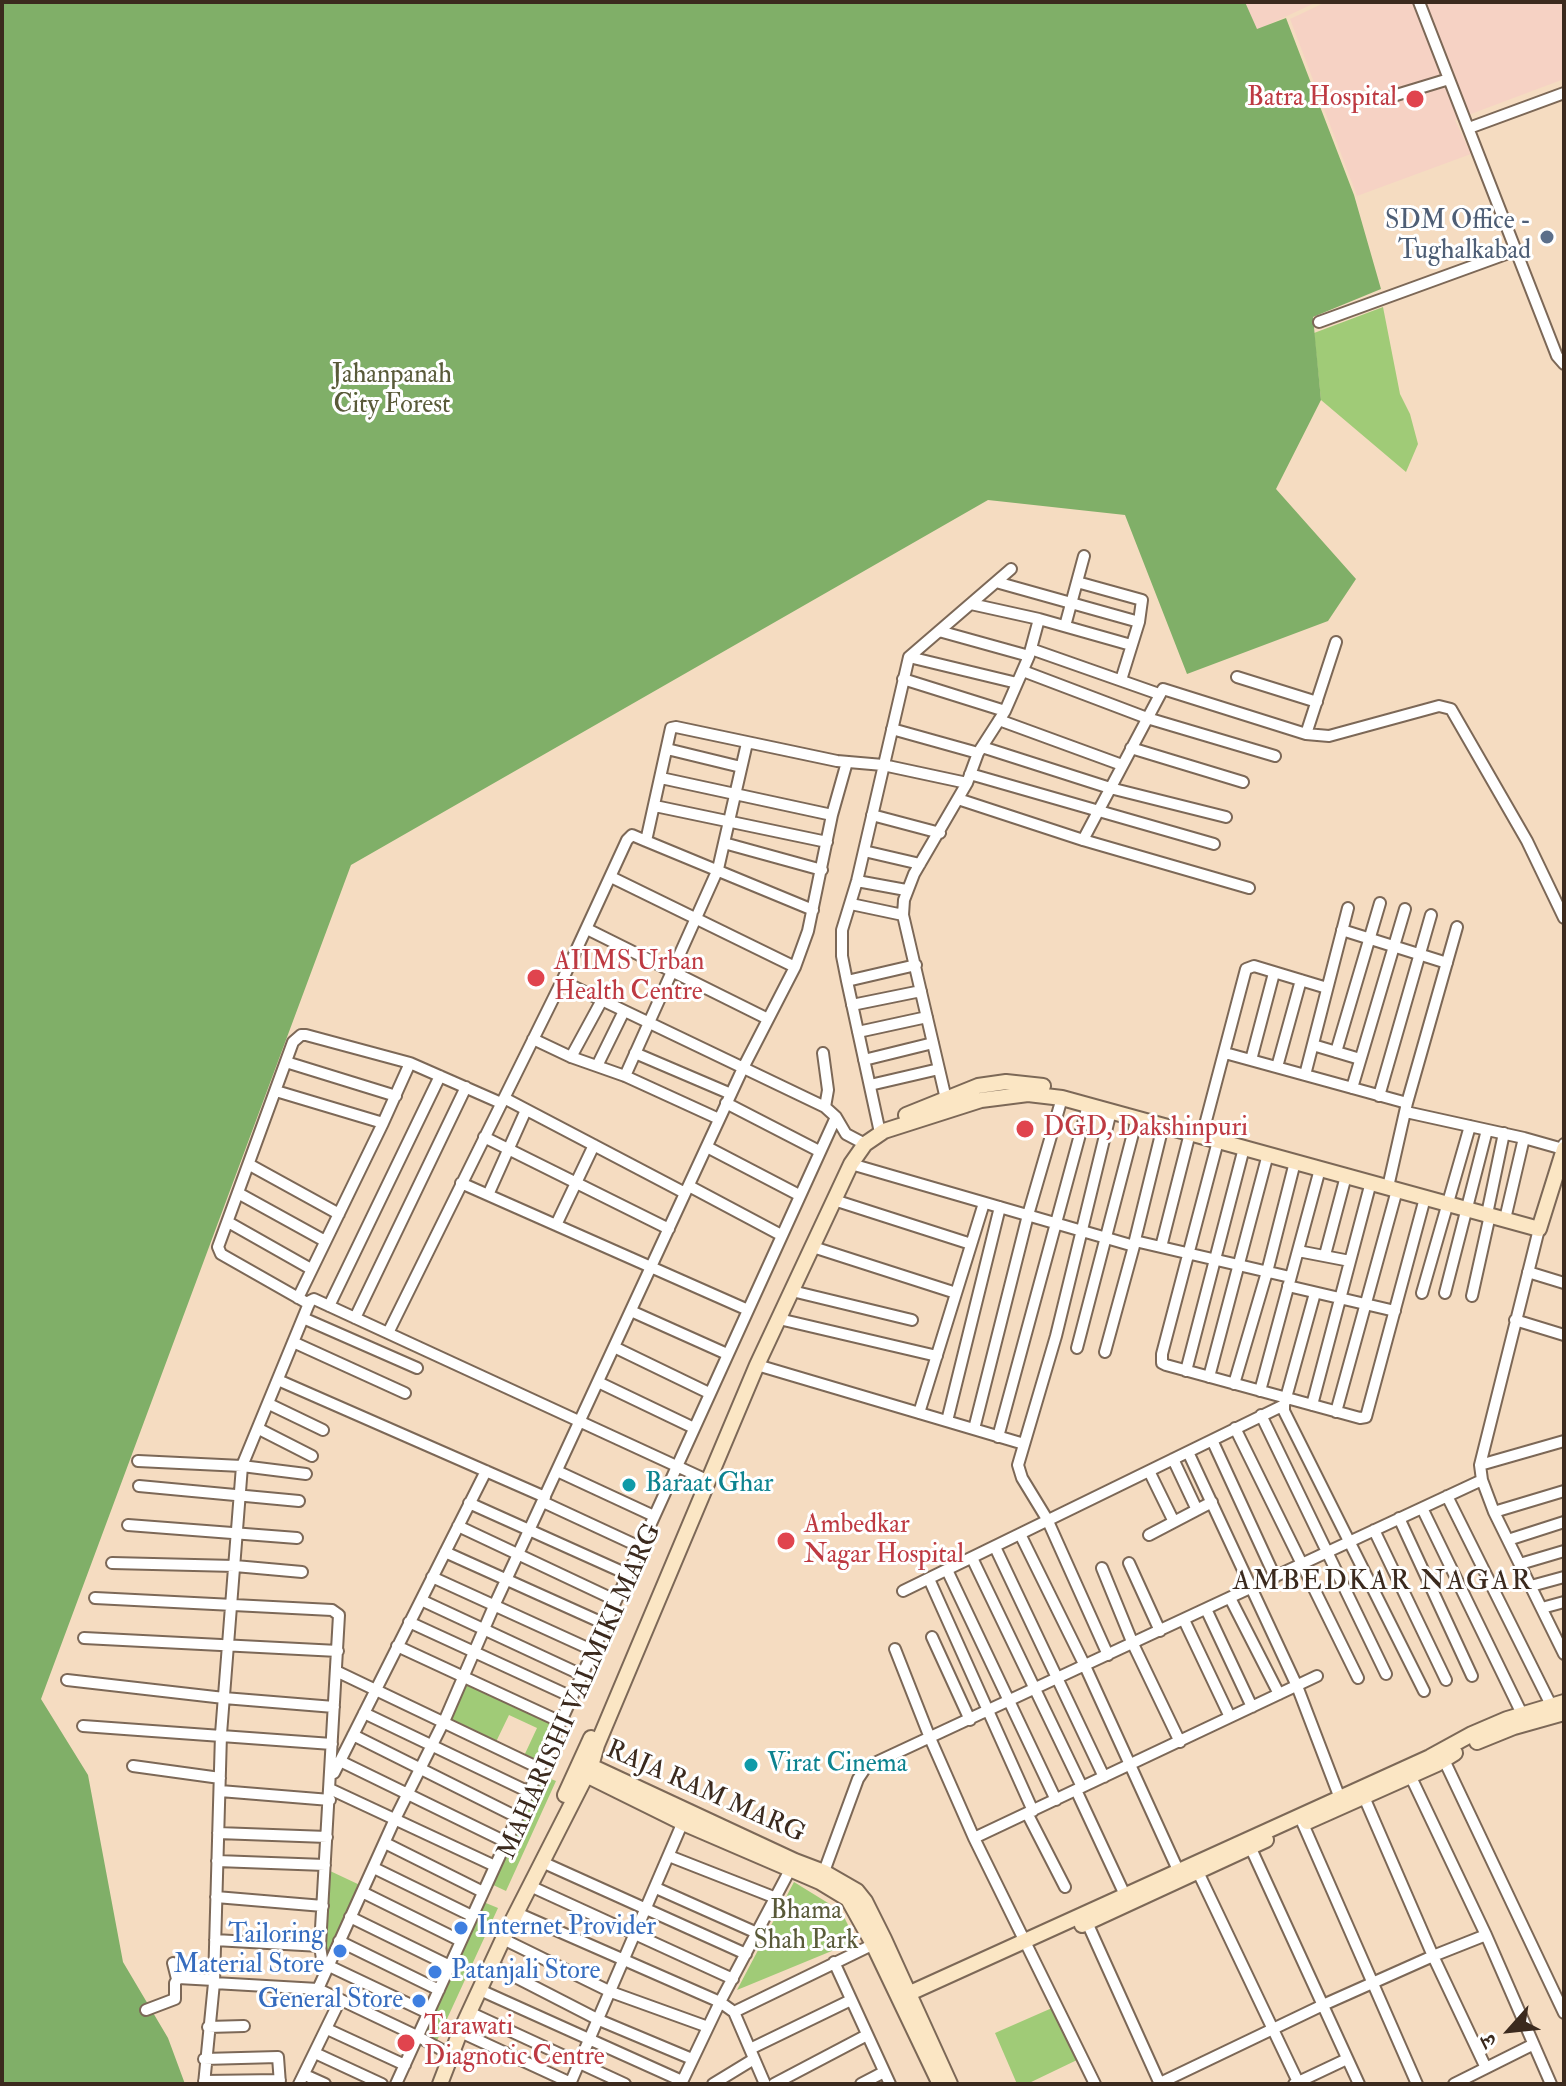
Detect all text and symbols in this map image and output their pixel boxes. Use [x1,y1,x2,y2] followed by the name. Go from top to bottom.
[1247,83,1397,115] place label: Batra Hospital
[1404,88,1426,110] marker: Batra Hospital
[1385,206,1531,268] place label: SDM Office - Tughalkabad
[1538,228,1556,246] marker: SDM Office - Tughalkabad
[332,360,452,422] park label: Jahanpanah City Forest
[554,947,704,1008] place label: AIIMS Urban Health Centre
[525,967,547,989] marker: AIIMS Urban Health Centre
[1043,1113,1248,1145] place label: DGD, Dakshinpuri
[1014,1118,1036,1140] marker: DGD, Dakshinpuri
[645,1469,774,1501] place label: Baraat Ghar
[620,1476,638,1494] marker: Baraat Ghar
[804,1510,964,1572] place label: Ambedkar Nagar Hospital
[493,1519,669,1865] street label: MAHARISHI VALMIKI MARG
[775,1530,797,1552] marker: Ambedkar Nagar Hospital
[1233,1566,1533,1600] district label: AMBEDKAR NAGAR
[601,1735,809,1851] street label: RAJA RAM MARG
[767,1749,907,1781] place label: Virat Cinema
[742,1756,760,1774] marker: Virat Cinema
[753,1896,859,1958] park label: Bhama Shah Park
[477,1912,656,1944] place label: Internet Provider
[452,1919,470,1937] marker: Internet Provider
[174,1920,324,1982] place label: Tailoring Material Store
[331,1942,349,1960] marker: Tailoring Material Store
[451,1956,600,1988] place label: Patanjali Store
[426,1963,444,1981] marker: Patanjali Store
[258,1985,403,2017] place label: General Store
[1470,1990,1550,2070] north arrow
[410,1992,428,2010] marker: General Store
[424,2012,605,2074] place label: Tarawati Diagnotic Centre
[1474,2030,1504,2052] text: उ
[395,2032,417,2054] marker: Tarawati Diagnotic Centre

